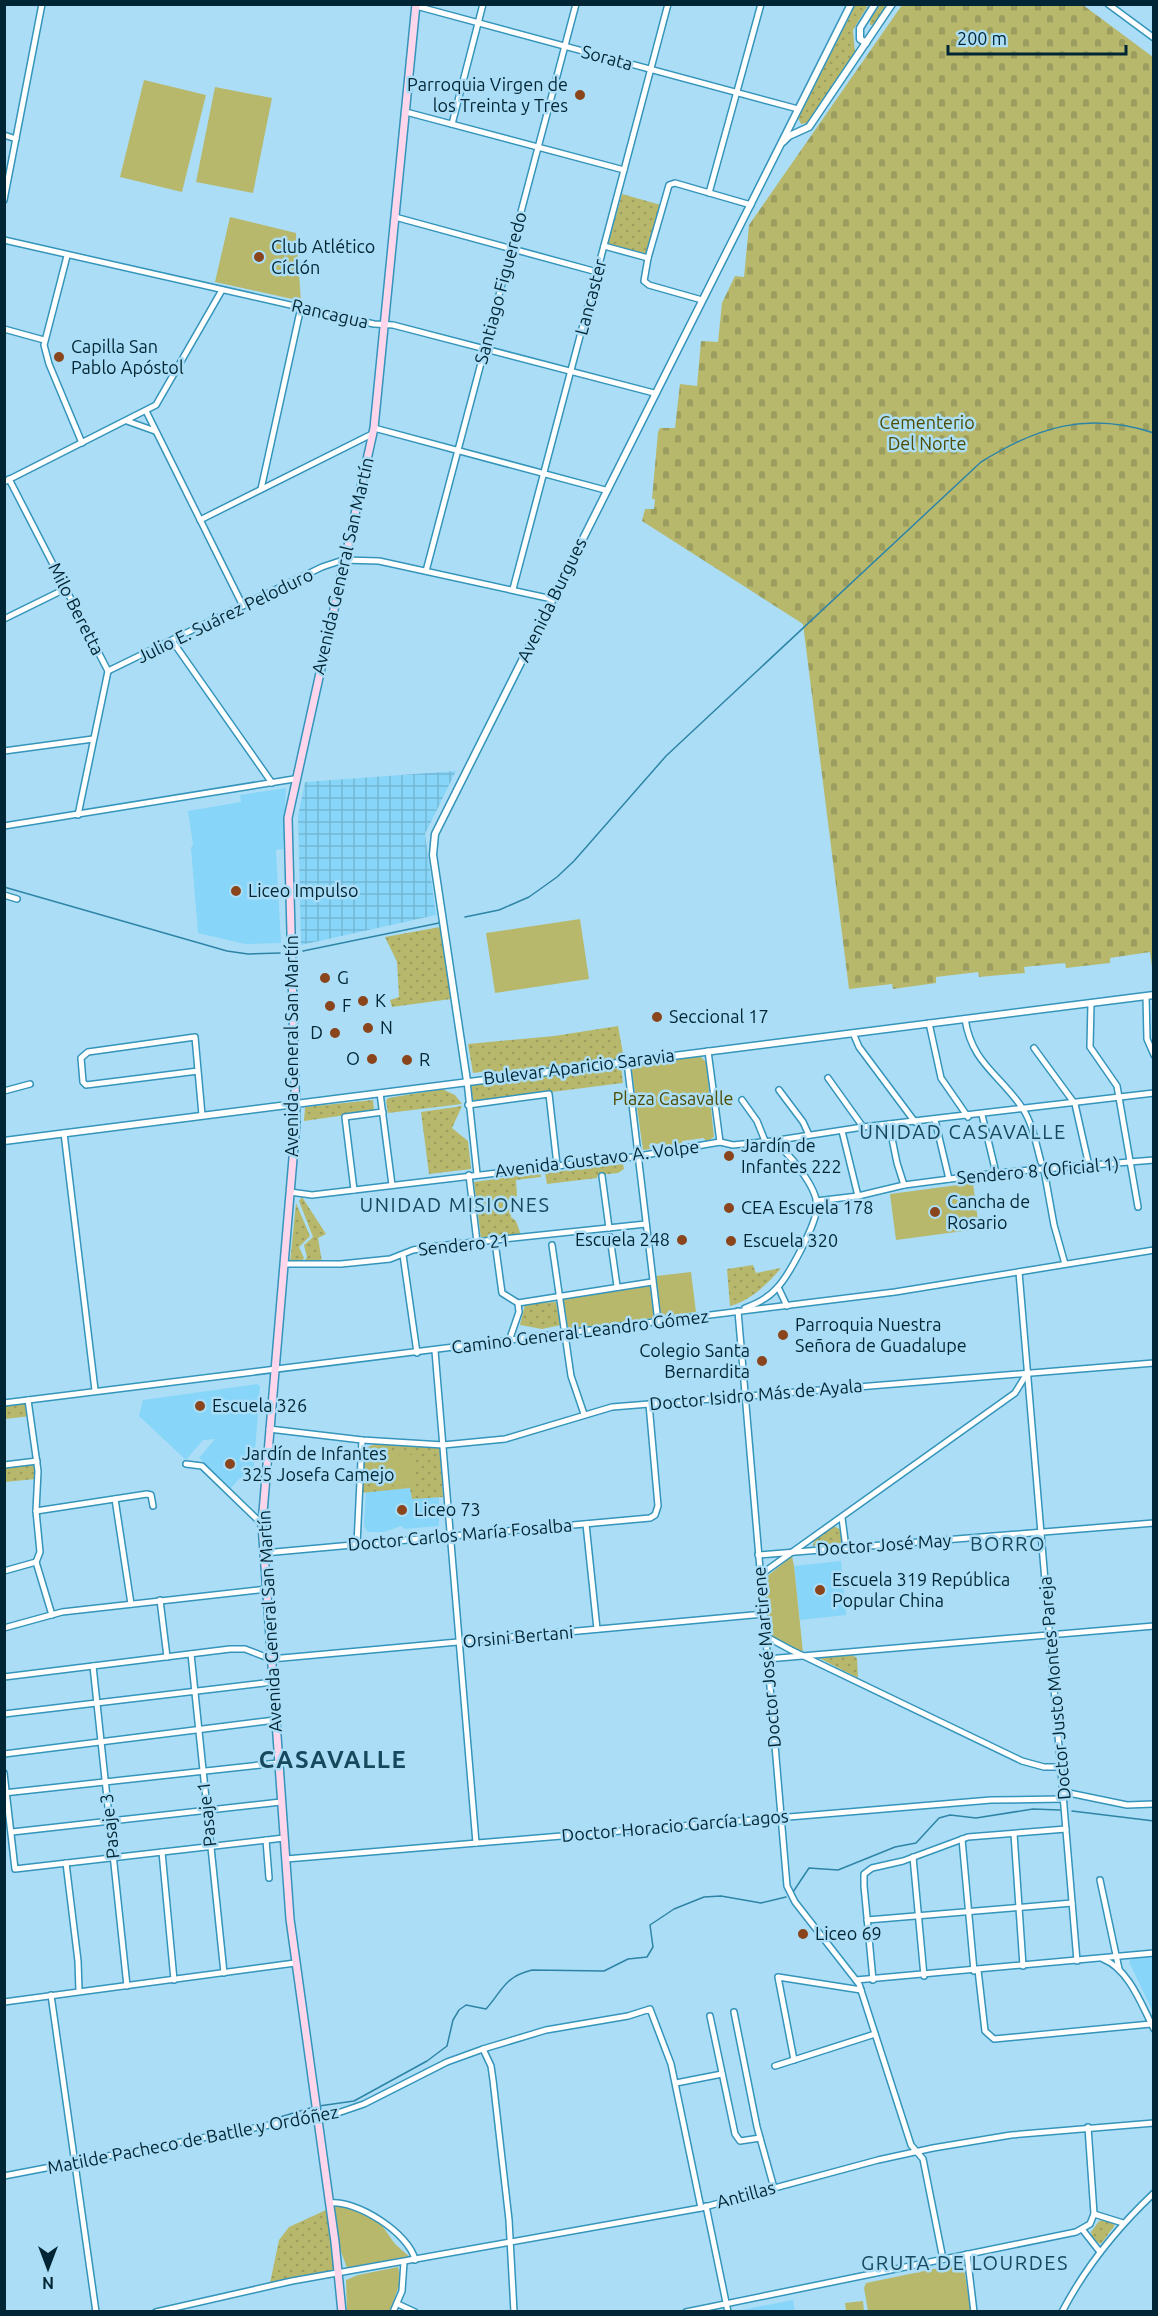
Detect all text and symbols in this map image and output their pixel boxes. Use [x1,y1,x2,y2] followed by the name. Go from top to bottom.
[948,18,1126,56] scale bar
[957,28,1007,48] text: 200 m
[579,41,635,73] street label: Sorata
[407,74,568,115] place label: Parroquia Virgen de los Treinta y Tres
[573,88,587,102] marker: Parroquia Virgen de los Treinta y Tres
[470,209,530,366] street label: Santiago Figueredo
[271,236,375,277] place label: Club Atlético Cíclón
[252,250,266,264] marker: Club Atlético Cíclón
[570,256,610,337] street label: Lancaster
[290,294,371,332] street label: Rancagua
[71,336,184,377] place label: Capilla San Pablo Apóstol
[52,350,66,364] marker: Capilla San Pablo Apóstol
[879,412,975,453] park label: Cementerio Del Norte
[307,455,377,676] street label: Avenida General San Martín
[512,534,590,665] street label: Avenida Burgues
[45,559,109,658] street label: Milo Beretta
[133,564,316,667] street label: Julio E. Suárez Peloduro
[248,880,358,900] place label: Liceo Impulso
[229,884,243,898] marker: Liceo Impulso
[281,935,301,1157] street label: Avenida General San Martín
[337,967,349,987] place label: G
[318,971,332,985] marker: G
[375,990,386,1010] place label: K
[356,994,370,1008] marker: K
[342,995,351,1015] place label: F
[323,999,337,1013] marker: F
[669,1006,769,1026] place label: Seccional 17
[650,1010,664,1024] marker: Seccional 17
[380,1017,393,1037] place label: N
[361,1021,375,1035] marker: N
[310,1022,323,1042] place label: D
[328,1026,342,1040] marker: D
[482,1044,676,1088] street label: Bulevar Aparicio Saravia
[346,1048,360,1068] place label: O
[419,1049,430,1069] place label: R
[365,1052,379,1066] marker: O
[400,1053,414,1067] marker: R
[612,1088,734,1108] park label: Plaza Casavalle
[859,1120,1067,1143] district label: UNIDAD CASAVALLE
[741,1135,842,1176] place label: Jardín de Infantes 222
[494,1136,700,1180] street label: Avenida Gustavo A. Volpe
[722,1149,736,1163] marker: Jardín de Infantes 222
[956,1153,1120,1188] street label: Sendero 8 (Oficial 1)
[947,1191,1030,1232] place label: Cancha de Rosario
[360,1193,550,1216] district label: UNIDAD MISIONES
[741,1197,873,1217] place label: CEA Escuela 178
[722,1201,736,1215] marker: CEA Escuela 178
[928,1205,942,1219] marker: Cancha de Rosario
[417,1229,511,1259] street label: Sendero 21
[575,1229,670,1249] place label: Escuela 248
[743,1230,838,1250] place label: Escuela 320
[675,1233,689,1247] marker: Escuela 248
[724,1234,738,1248] marker: Escuela 320
[450,1305,710,1357] street label: Camino General Leandro Gómez
[795,1314,967,1355] place label: Parroquia Nuestra Señora de Guadalupe
[776,1328,790,1342] marker: Parroquia Nuestra Señora de Guadalupe
[639,1340,750,1381] place label: Colegio Santa Bernardita
[755,1354,769,1368] marker: Colegio Santa Bernardita
[649,1375,863,1413] street label: Doctor Isidro Más de Ayala
[212,1395,307,1415] place label: Escuela 326
[193,1399,207,1413] marker: Escuela 326
[242,1443,395,1484] place label: Jardín de Infantes 325 Josefa Camejo
[223,1457,237,1471] marker: Jardín de Infantes 325 Josefa Camejo
[414,1499,481,1519] place label: Liceo 73
[395,1503,409,1517] marker: Liceo 73
[253,1510,285,1733] street label: Avenida General San Martín
[347,1514,573,1554] street label: Doctor Carlos María Fosalba
[816,1529,952,1559] street label: Doctor José May
[970,1532,1046,1555] district label: BORRO
[748,1566,784,1748] street label: Doctor José Martirene
[832,1569,1010,1610] place label: Escuela 319 República Popular China
[1034,1575,1074,1801] street label: Doctor Justo Montes Pareja
[813,1583,827,1597] marker: Escuela 319 República Popular China
[462,1621,574,1651] street label: Orsini Bertani
[259,1746,407,1773] district label: CASAVALLE
[193,1780,219,1848] street label: Pasaje 1
[96,1792,122,1860] street label: Pasaje 3
[561,1805,789,1845] street label: Doctor Horacio García Lagos
[815,1923,882,1943] place label: Liceo 69
[796,1927,810,1941] marker: Liceo 69
[46,2101,340,2177] street label: Matilde Pacheco de Batlle y Ordóñez
[714,2177,777,2211] street label: Antillas
[18,2238,78,2298] north arrow
[861,2251,1069,2274] district label: GRUTA DE LOURDES
[42,2274,54,2292] text: N

